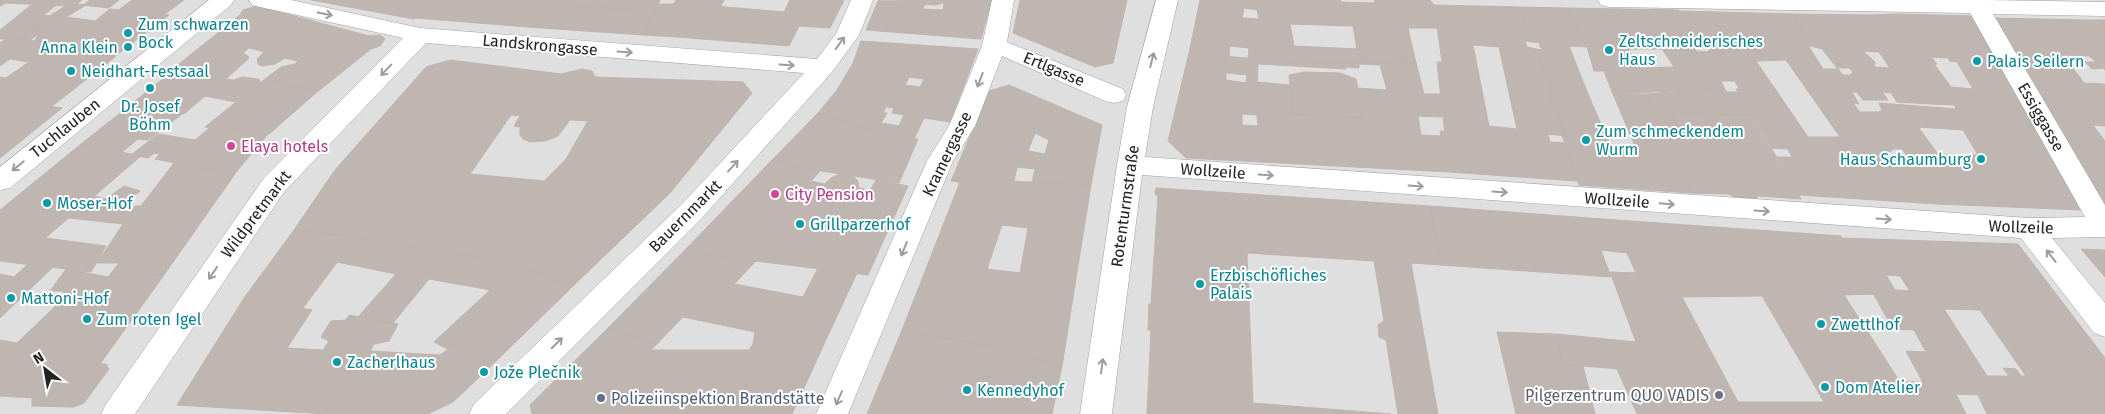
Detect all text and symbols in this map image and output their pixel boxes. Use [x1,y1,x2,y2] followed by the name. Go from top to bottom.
[317,10,333,19] one-way arrow
[138,15,249,52] place label: Zum schwarzen Bock
[122,27,134,39] marker: Zum schwarzen Bock
[482,30,598,60] street label: Landskrongasse
[1619,32,1763,69] place label: Zeltschneiderisches Haus
[835,37,846,51] one-way arrow
[40,38,118,57] place label: Anna Klein
[122,41,134,53] marker: Anna Klein
[1603,44,1615,56] marker: Zeltschneiderisches Haus
[616,47,632,57] one-way arrow
[1020,48,1088,90] street label: Ertlgasse
[1148,52,1157,68] one-way arrow
[1987,52,2084,71] place label: Palais Seilern
[1971,55,1983,67] marker: Palais Seilern
[778,60,794,69] one-way arrow
[81,62,209,81] place label: Neidhart-Festsaal
[380,63,392,76] one-way arrow
[65,65,77,77] marker: Neidhart-Festsaal
[975,72,984,87] one-way arrow
[2014,79,2068,155] street label: Essiggasse
[144,82,156,94] marker: Dr. Josef Böhm
[26,94,104,162] street label: Tuchlauben
[120,97,181,134] place label: Dr. Josef Böhm
[918,108,976,200] street label: Kramergasse
[1596,122,1744,159] place label: Zum schmeckendem Wurm
[1580,134,1592,146] marker: Zum schmeckendem Wurm
[241,137,328,156] place label: Elaya hotels
[225,140,237,152] marker: Elaya hotels
[1107,144,1143,268] street label: Rotenturmstraße
[1840,150,1972,169] place label: Haus Schaumburg
[1975,153,1987,165] marker: Haus Schaumburg
[728,159,739,172] one-way arrow
[1180,159,1246,183] street label: Wollzeile
[12,160,25,171] one-way arrow
[217,167,295,261] street label: Wildpretmarkt
[1257,170,1273,179] one-way arrow
[645,176,725,256] street label: Bauernmarkt
[1407,181,1423,190] one-way arrow
[785,185,874,204] place label: City Pension
[1492,187,1508,196] one-way arrow
[769,188,781,200] marker: City Pension
[1584,188,1650,212] street label: Wollzeile
[57,194,134,213] place label: Moser-Hof
[41,197,53,209] marker: Moser-Hof
[1659,199,1675,209] one-way arrow
[1753,206,1769,216] one-way arrow
[810,215,912,234] place label: Grillparzerhof
[1876,215,1892,224] one-way arrow
[1988,216,2054,238] street label: Wollzeile
[794,218,806,230] marker: Grillparzerhof
[898,241,908,256] one-way arrow
[2046,250,2057,263] one-way arrow
[208,266,218,280] one-way arrow
[1210,266,1326,303] place label: Erzbischöfliches Palais
[1194,278,1206,290] marker: Erzbischöfliches Palais
[21,289,110,308] place label: Mattoni-Hof
[5,292,17,304] marker: Mattoni-Hof
[97,310,202,329] place label: Zum roten Igel
[81,313,93,325] marker: Zum roten Igel
[1831,315,1901,334] place label: Zwettlhof
[1815,318,1827,330] marker: Zwettlhof
[551,337,563,349] one-way arrow
[20,344,70,394] north arrow
[30,349,47,368] text: N
[347,353,435,372] place label: Zacherlhaus
[331,356,343,368] marker: Zacherlhaus
[1097,358,1107,374] one-way arrow
[494,363,581,382] place label: Jože Plečnik
[478,366,490,378] marker: Jože Plečnik
[1835,378,1921,397] place label: Dom Atelier
[977,381,1066,400] place label: Kennedyhof
[1819,381,1831,393] marker: Dom Atelier
[961,384,973,396] marker: Kennedyhof
[1525,386,1709,405] place label: Pilgerzentrum QUO VADIS
[611,389,824,408] place label: Polizeiinspektion Brandstätte
[1713,389,1725,401] marker: Pilgerzentrum QUO VADIS
[833,390,843,405] one-way arrow
[595,392,607,404] marker: Polizeiinspektion Brandstätte

